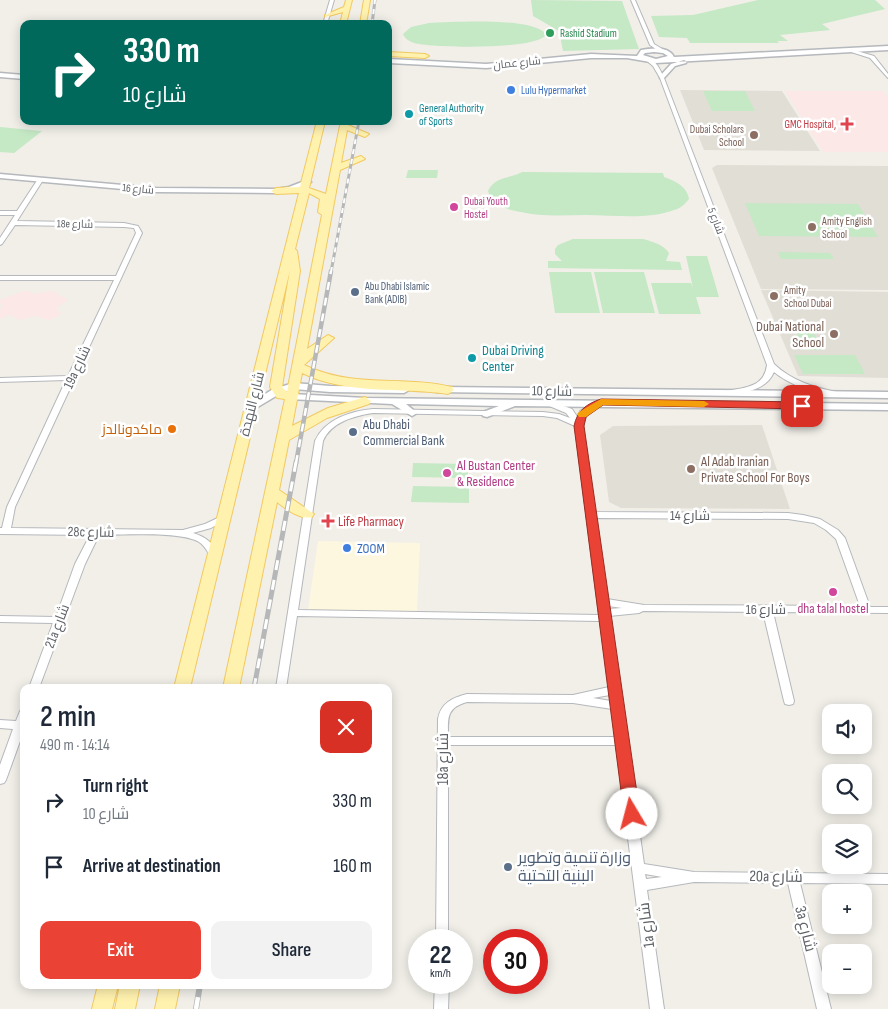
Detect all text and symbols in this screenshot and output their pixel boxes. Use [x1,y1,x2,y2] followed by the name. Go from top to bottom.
[544,27,556,39] marker: Rashid Stadium
[560,27,617,40] place label: Rashid Stadium
[123,30,200,73] text: 330 m
[40,40,105,105] icon: right
[493,54,541,73] street label: شارع عمان
[123,82,187,109] text: شارع 10
[505,84,517,96] marker: Lulu Hypermarket
[521,84,587,97] place label: Lulu Hypermarket
[419,102,485,128] place label: General Authority of Sports
[403,108,415,120] marker: General Authority of Sports
[840,117,854,131] marker: GMC Hospital,
[784,118,836,131] place label: GMC Hospital,
[690,123,744,149] place label: Dubai Scholars School
[748,129,760,141] marker: Dubai Scholars School
[122,181,154,198] street label: شارع 16
[464,195,508,221] place label: Dubai Youth Hostel
[448,201,460,213] marker: Dubai Youth Hostel
[704,206,727,237] street label: شارع 5
[821,215,872,241] place label: Amity English School
[57,217,93,232] street label: 18e شارع
[806,221,818,233] marker: Amity English School
[364,280,429,306] place label: Abu Dhabi Islamic Bank (ADIB)
[783,284,832,310] place label: Amity School Dubai
[349,286,361,298] marker: Abu Dhabi Islamic Bank (ADIB)
[768,290,780,302] marker: Amity School Dubai
[756,318,824,351] place label: Dubai National School
[828,328,840,340] marker: Dubai National School
[482,342,544,375] place label: Dubai Driving Center
[60,343,94,391] street label: 19a شارع
[466,352,478,364] marker: Dubai Driving Center
[236,370,268,438] street label: شارع النهدة
[532,382,572,400] street label: شارع 10
[781,385,823,427] pin
[788,392,816,420] icon: arrive
[362,416,445,449] place label: Abu Dhabi Commercial Bank
[101,421,162,438] place label: ماكدونالدز
[166,423,178,435] marker: ماكدونالدز
[347,426,359,438] marker: Abu Dhabi Commercial Bank
[700,453,810,486] place label: Al Adab Iranian Private School For Boys
[456,457,535,490] place label: Al Bustan Center & Residence
[685,463,697,475] marker: Al Adab Iranian Private School For Boys
[441,467,453,479] marker: Al Bustan Center & Residence
[670,507,710,524] street label: شارع 14
[338,513,405,530] place label: Life Pharmacy
[322,515,334,527] marker: Life Pharmacy
[67,523,115,541] street label: 28c شارع
[357,540,385,557] place label: ZOOM
[341,542,353,554] marker: ZOOM
[827,586,839,598] marker: dha talal hostel
[798,600,869,617] place label: dha talal hostel
[746,601,786,618] street label: شارع 16
[41,602,73,650] street label: 21a شارع
[40,699,96,735] text: 2 min
[320,701,372,753] button: close
[822,704,872,994] map controls
[822,704,872,754] button: sound
[434,733,454,785] street label: 18a شارع
[40,736,110,755] text: 490 m · 14:14
[822,764,872,814] button: search
[83,775,148,798] text: Turn right
[605,787,657,839] position arrow
[40,788,68,816] icon: right
[332,790,372,813] text: 330 m
[83,805,129,824] text: شارع 10
[822,824,872,874] button: layers
[517,849,631,886] place label: وزارة تنمية وتطوير البنية التحتية
[40,853,68,881] icon: arrive
[83,855,221,878] text: Arrive at destination
[333,855,372,878] text: 160 m
[502,861,514,873] marker: وزارة تنمية وتطوير البنية التحتية
[749,867,803,888] street label: 20a شارع
[822,884,872,934] button: +
[635,901,660,949] street label: 1a شارع
[789,904,820,954] street label: 3a شارع
[40,921,201,979] button: Exit
[211,921,372,979] button: Share
[483,929,548,994] speed limit sign: 30
[430,940,451,971] text: 22
[822,944,872,994] button: −
[430,966,451,981] text: km/h

